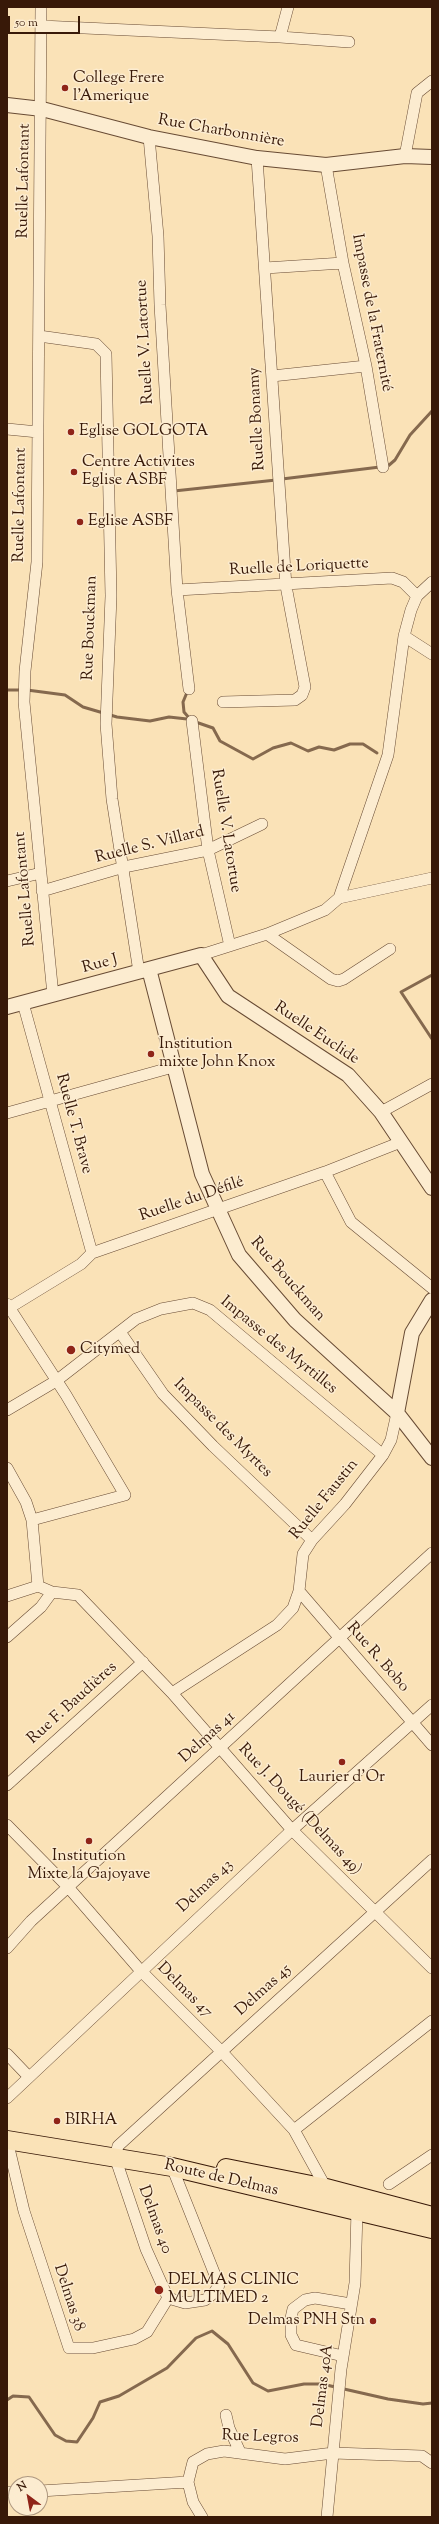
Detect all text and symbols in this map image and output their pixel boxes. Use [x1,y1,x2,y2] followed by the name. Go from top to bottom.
[10,8,82,34] scale bar
[15,14,38,32] text: 50 m
[73,69,164,107] place label: College Frere l'Amerique
[60,83,70,93] marker: College Frere l'Amerique
[156,111,286,153] street label: Rue Charbonnière
[14,123,36,239] street label: Ruelle Lafontant
[346,232,396,394] street label: Impasse de la Fraternité
[133,279,159,405] street label: Ruelle V. Latortue
[246,367,270,471] street label: Ruelle Bonamy
[79,422,209,442] place label: Eglise GOLGOTA
[66,427,76,437] marker: Eglise GOLGOTA
[10,447,32,563] street label: Ruelle Lafontant
[82,453,195,491] place label: Centre Activites Eglise ASBF
[69,467,79,477] marker: Centre Activites Eglise ASBF
[88,512,173,532] place label: Eglise ASBF
[75,517,85,527] marker: Eglise ASBF
[229,555,369,581] street label: Ruelle de Loriquette
[80,575,102,681] street label: Rue Bouckman
[206,768,244,894] street label: Ruelle V. Latortue
[94,823,206,869] street label: Ruelle S. Villard
[11,831,41,947] street label: Ruelle Lafontant
[80,951,120,979] street label: Rue J
[270,998,362,1070] street label: Ruelle Euclide
[159,1035,276,1073] place label: Institution mixte John Knox
[146,1049,156,1059] marker: Institution mixte John Knox
[50,1072,96,1176] street label: Ruelle T. Brave
[137,1173,247,1227] street label: Ruelle du Défilé
[245,1234,329,1326] street label: Rue Bouckman
[216,1293,340,1399] street label: Impasse des Myrtilles
[80,1340,140,1360] place label: Citymed
[65,1344,77,1356] marker: Citymed
[169,1376,275,1482] street label: Impasse des Myrtes
[287,1456,363,1544] street label: Ruelle Faustin
[341,1619,413,1697] street label: Rue R. Bobo
[24,1659,122,1749] street label: Rue F. Baudières
[176,1708,240,1768] street label: Delmas 41
[233,1740,365,1880] street label: Rue J. Dougé (Delmas 49)
[337,1757,347,1767] marker: Laurier d'Or
[299,1768,385,1788] place label: Laurier d'Or
[84,1836,94,1846] marker: Institution Mixte la Gajoyave
[28,1847,150,1885] place label: Institution Mixte la Gajoyave
[174,1856,238,1918] street label: Delmas 43
[152,1959,216,2023] street label: Delmas 47
[232,1961,296,2021] street label: Delmas 45
[65,2111,117,2131] place label: BIRHA
[52,2116,62,2126] marker: BIRHA
[162,2157,280,2201] street label: Route de Delmas
[133,2183,175,2257] street label: Delmas 40
[48,2262,88,2334] street label: Delmas 38
[168,2271,299,2309] place label: DELMAS CLINIC MULTIMED 2
[153,2284,165,2296] marker: DELMAS CLINIC MULTIMED 2
[248,2311,365,2331] place label: Delmas PNH Stn
[368,2316,378,2326] marker: Delmas PNH Stn
[309,2343,339,2429] street label: Delmas 40A
[221,2427,299,2449] street label: Rue Legros
[8,2476,48,2516] north arrow
[14,2478,30,2496] text: N

